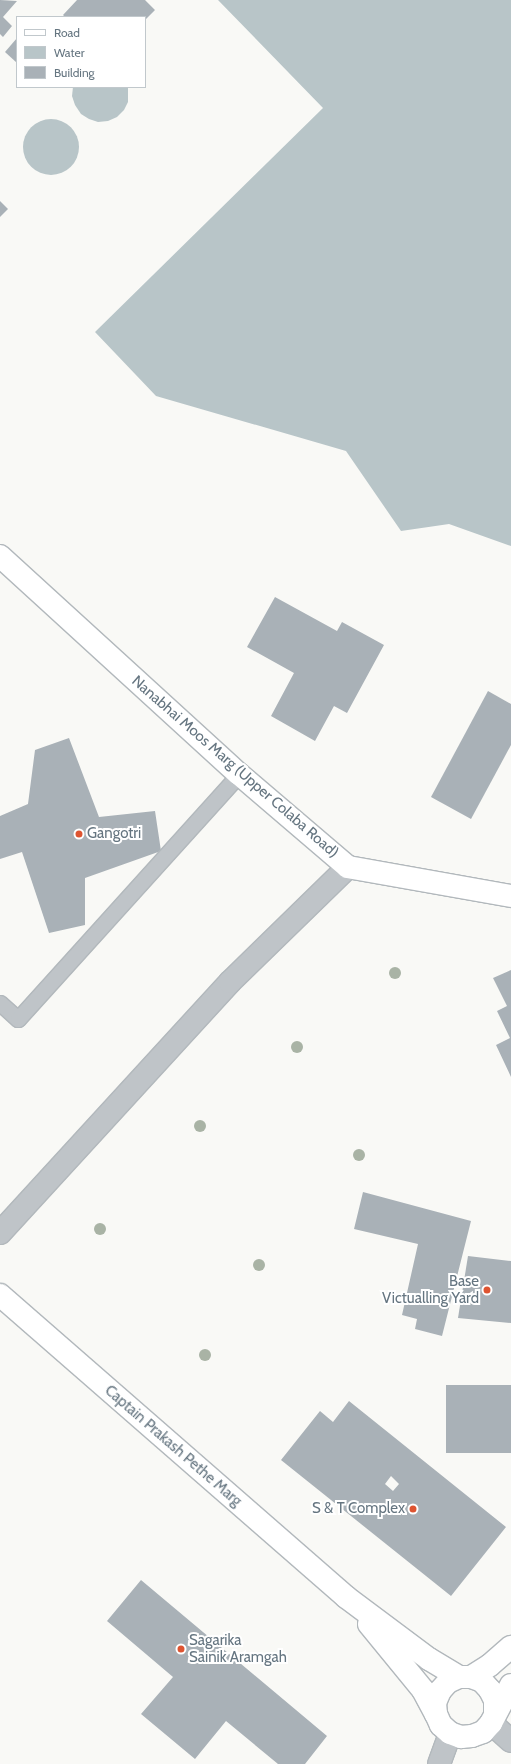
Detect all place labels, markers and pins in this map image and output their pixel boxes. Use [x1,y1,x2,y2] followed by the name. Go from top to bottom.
[87,825,141,843] place label: Gangotri
[74,829,84,839] marker: Gangotri
[382,1272,479,1307] place label: Base Victualling Yard
[482,1285,492,1295] marker: Base Victualling Yard
[312,1500,405,1518] place label: S & T Complex
[408,1504,418,1514] marker: S & T Complex
[189,1631,287,1666] place label: Sagarika Sainik Aramgah
[176,1644,186,1654] marker: Sagarika Sainik Aramgah

